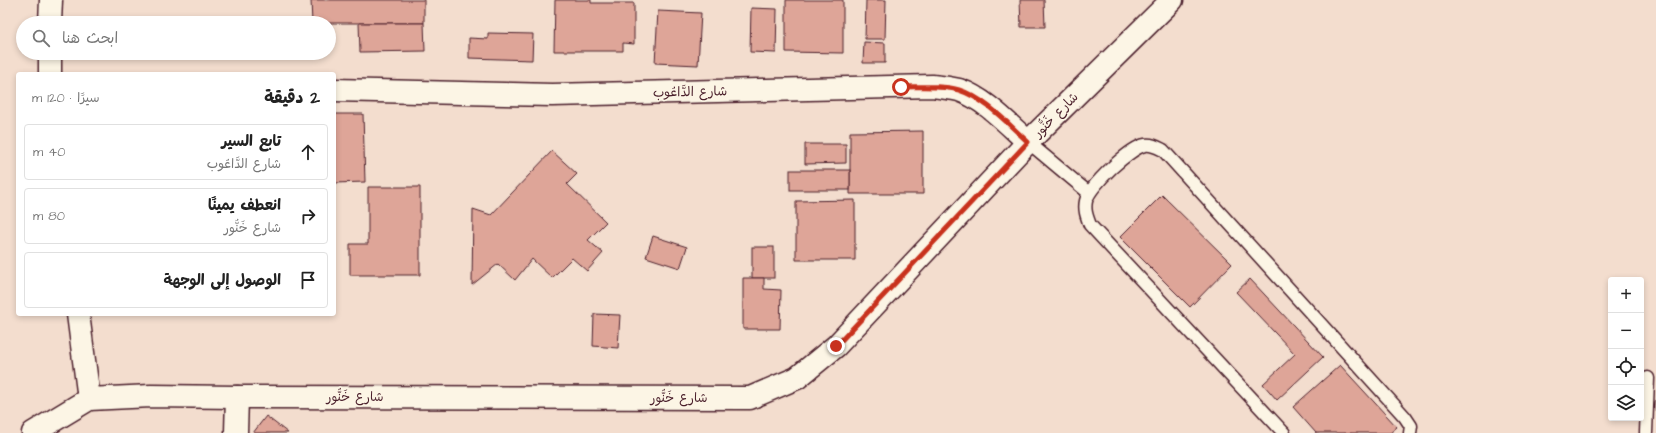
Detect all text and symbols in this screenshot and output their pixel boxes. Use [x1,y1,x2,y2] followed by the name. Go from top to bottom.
[16,16,336,60] search box
[30,27,52,49] icon: search
[62,28,118,49] text: ابحث هنا
[892,78,910,96] route start
[653,82,727,102] street label: شارع الدَّاعُوب
[264,86,320,110] text: 2 دقيقة
[1028,88,1082,142] street label: شارع خَنُّور
[32,89,100,107] text: سيرًا · 120 m
[222,131,281,152] text: تابع السير
[297,141,319,163] icon: ahead
[33,143,65,161] text: 40 m
[207,155,281,173] text: شارع الدَّاعُوب
[208,195,281,216] text: انعطف يمينًا
[297,205,319,227] icon: right
[33,207,65,225] text: 80 m
[224,219,281,237] text: شارع خَنُّور
[297,269,319,291] icon: arrive
[164,270,281,291] text: الوصول إلى الوجهة
[1608,277,1644,421] map controls
[1608,277,1644,313] button: +
[1608,313,1644,349] button: −
[827,337,845,355] route end
[1608,349,1644,385] button: locate
[1608,385,1644,421] button: layers
[326,387,383,406] street label: شارع خَنُّور
[650,388,707,407] street label: شارع خَنُّور

